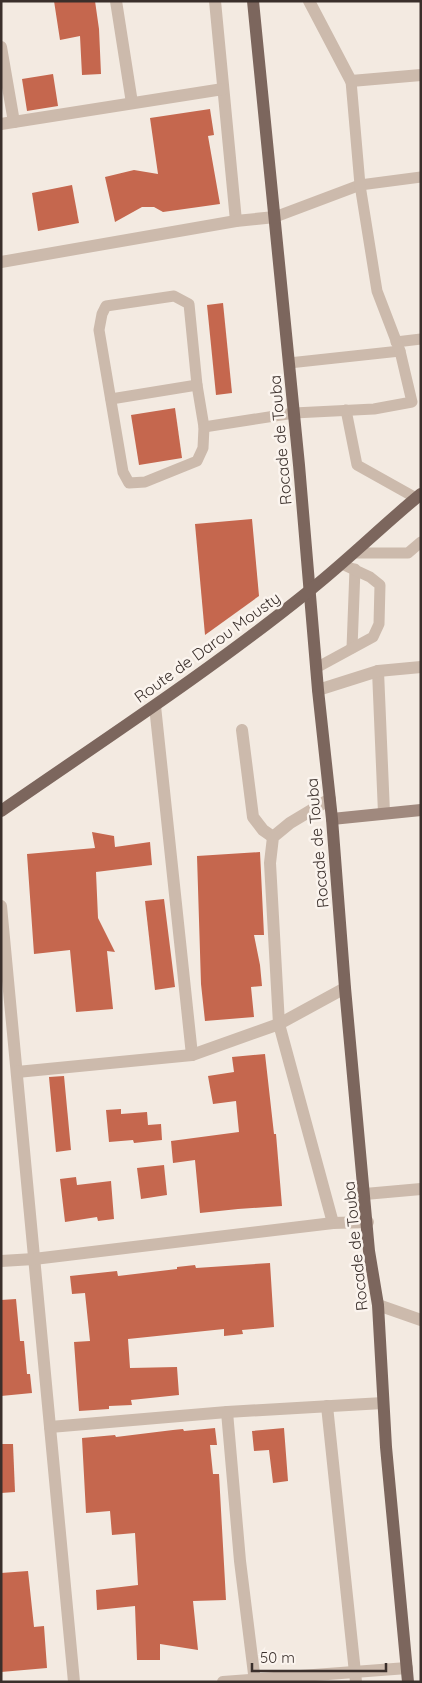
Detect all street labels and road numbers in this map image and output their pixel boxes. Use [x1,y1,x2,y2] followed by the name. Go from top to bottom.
[264,374,296,506] street label: Rocade de Touba
[130,587,284,707] street label: Route de Darou Mousty
[301,777,333,909] street label: Rocade de Touba
[338,1180,372,1312] street label: Rocade de Touba

